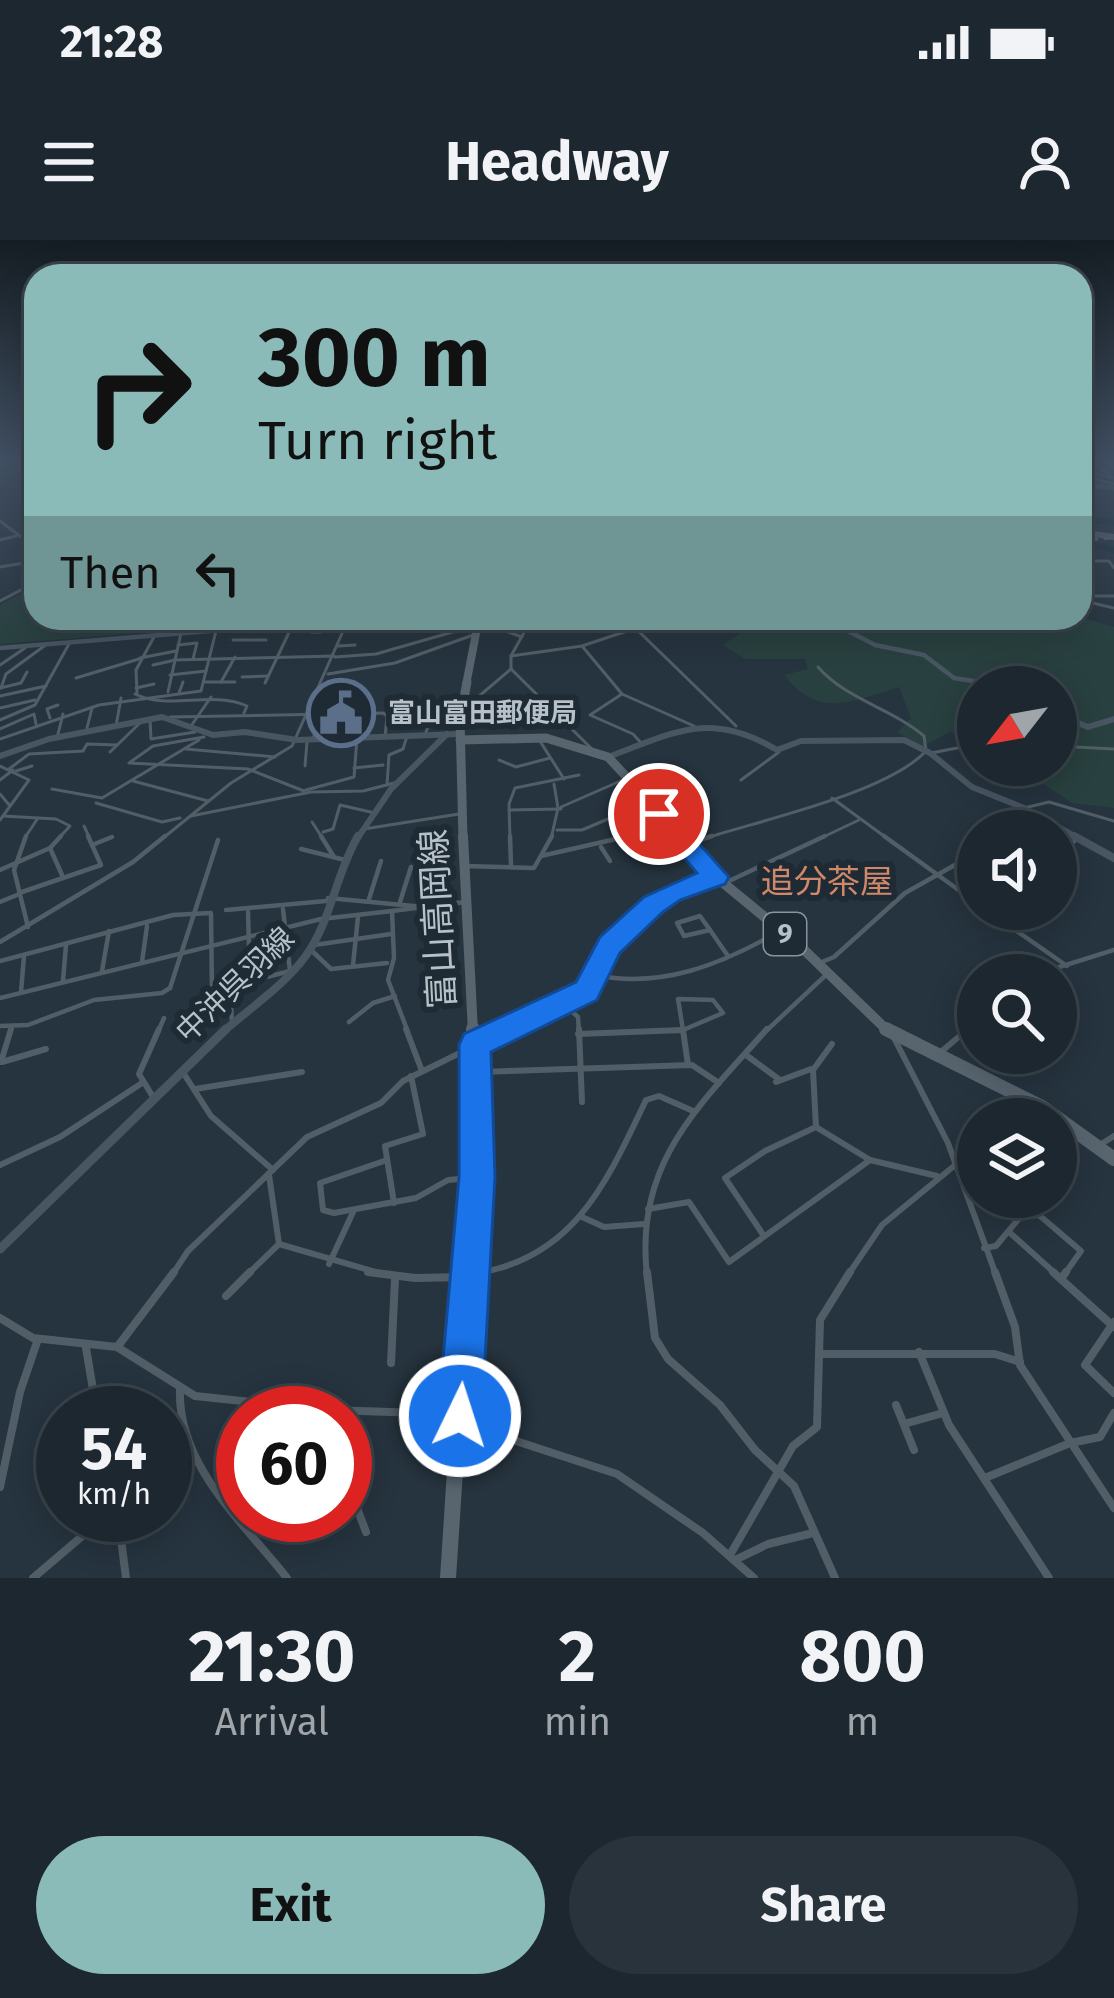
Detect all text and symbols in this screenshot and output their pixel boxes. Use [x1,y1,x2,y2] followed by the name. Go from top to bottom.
[60,15,163,69] text: 21:28
[36,129,102,195] icon: menu
[1012,129,1078,195] icon: person
[445,130,669,194] text: Headway
[258,307,491,408] text: 300 m
[60,312,216,468] icon: right
[258,409,497,473] text: Turn right
[185,540,251,606] icon: left
[60,546,161,600] text: Then
[957,666,1077,786] north arrow
[957,666,1077,1218] map controls
[306,678,376,748] public building icon: 富山富田郵便局
[388,697,577,729] place label: 富山富田郵便局
[608,763,710,865] pin
[626,781,692,847] icon: arrive
[957,810,1077,930] button: sound
[411,828,465,1010] street label: 富山高岡線
[761,862,893,902] district label: 追分茶屋
[764,913,806,955] road number: 9
[169,920,301,1050] street label: 中沖呉羽線
[957,954,1077,1074] button: search
[957,1098,1077,1218] button: layers
[397,1353,523,1479] position arrow
[216,1386,372,1542] speed limit sign: 60
[81,1413,147,1485] text: 54
[77,1476,151,1512] text: km/h
[188,1614,355,1700] text: 21:30
[559,1614,596,1700] text: 2
[800,1614,926,1700] text: 800
[215,1699,329,1745] text: Arrival
[544,1699,611,1745] text: min
[846,1699,879,1745] text: m
[36,1836,545,1974] button: Exit
[569,1836,1078,1974] button: Share

